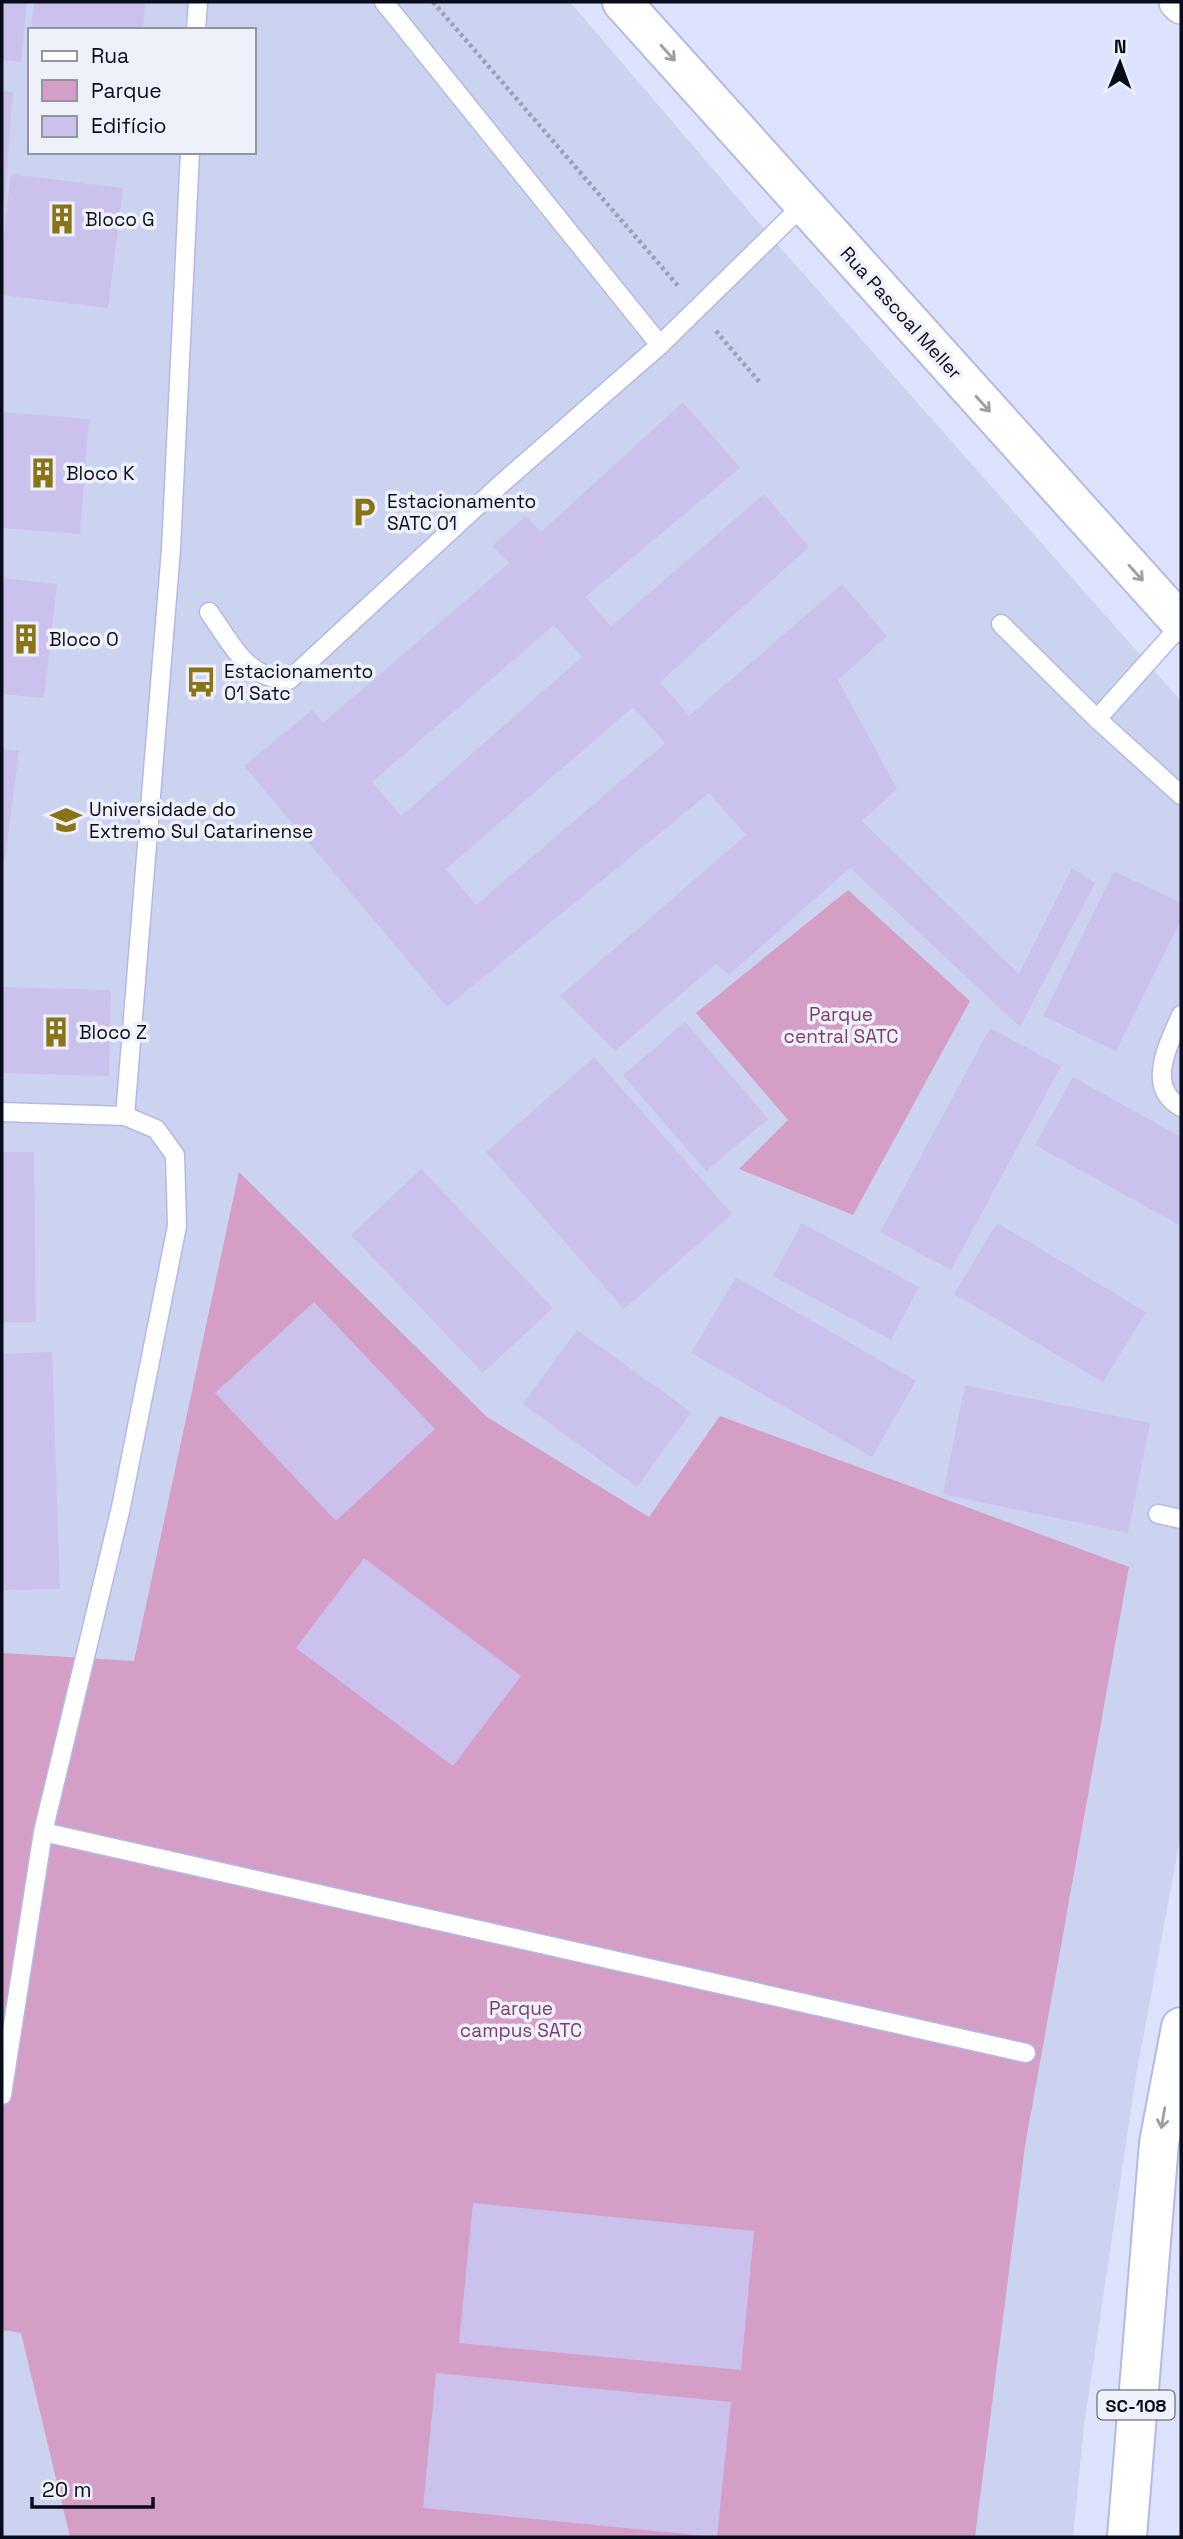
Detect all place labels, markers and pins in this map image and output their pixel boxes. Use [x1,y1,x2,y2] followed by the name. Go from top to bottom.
[45,202,79,236] building icon: Bloco G
[85,207,154,232] place label: Bloco G
[26,456,60,490] building icon: Bloco K
[66,461,135,486] place label: Bloco K
[387,489,536,536] place label: Estacionamento SATC 01
[347,495,381,529] parking icon: Estacionamento SATC 01
[9,622,43,656] building icon: Bloco O
[49,627,119,652] place label: Bloco O
[224,659,373,706] place label: Estacionamento 01 Satc
[184,665,218,699] bus stop icon: Estacionamento 01 Satc
[89,797,313,844] place label: Universidade do Extremo Sul Catarinense
[49,803,83,837] school or university icon: Universidade do Extremo Sul Catarinense
[39,1015,73,1049] building icon: Bloco Z
[79,1020,147,1045] place label: Bloco Z

